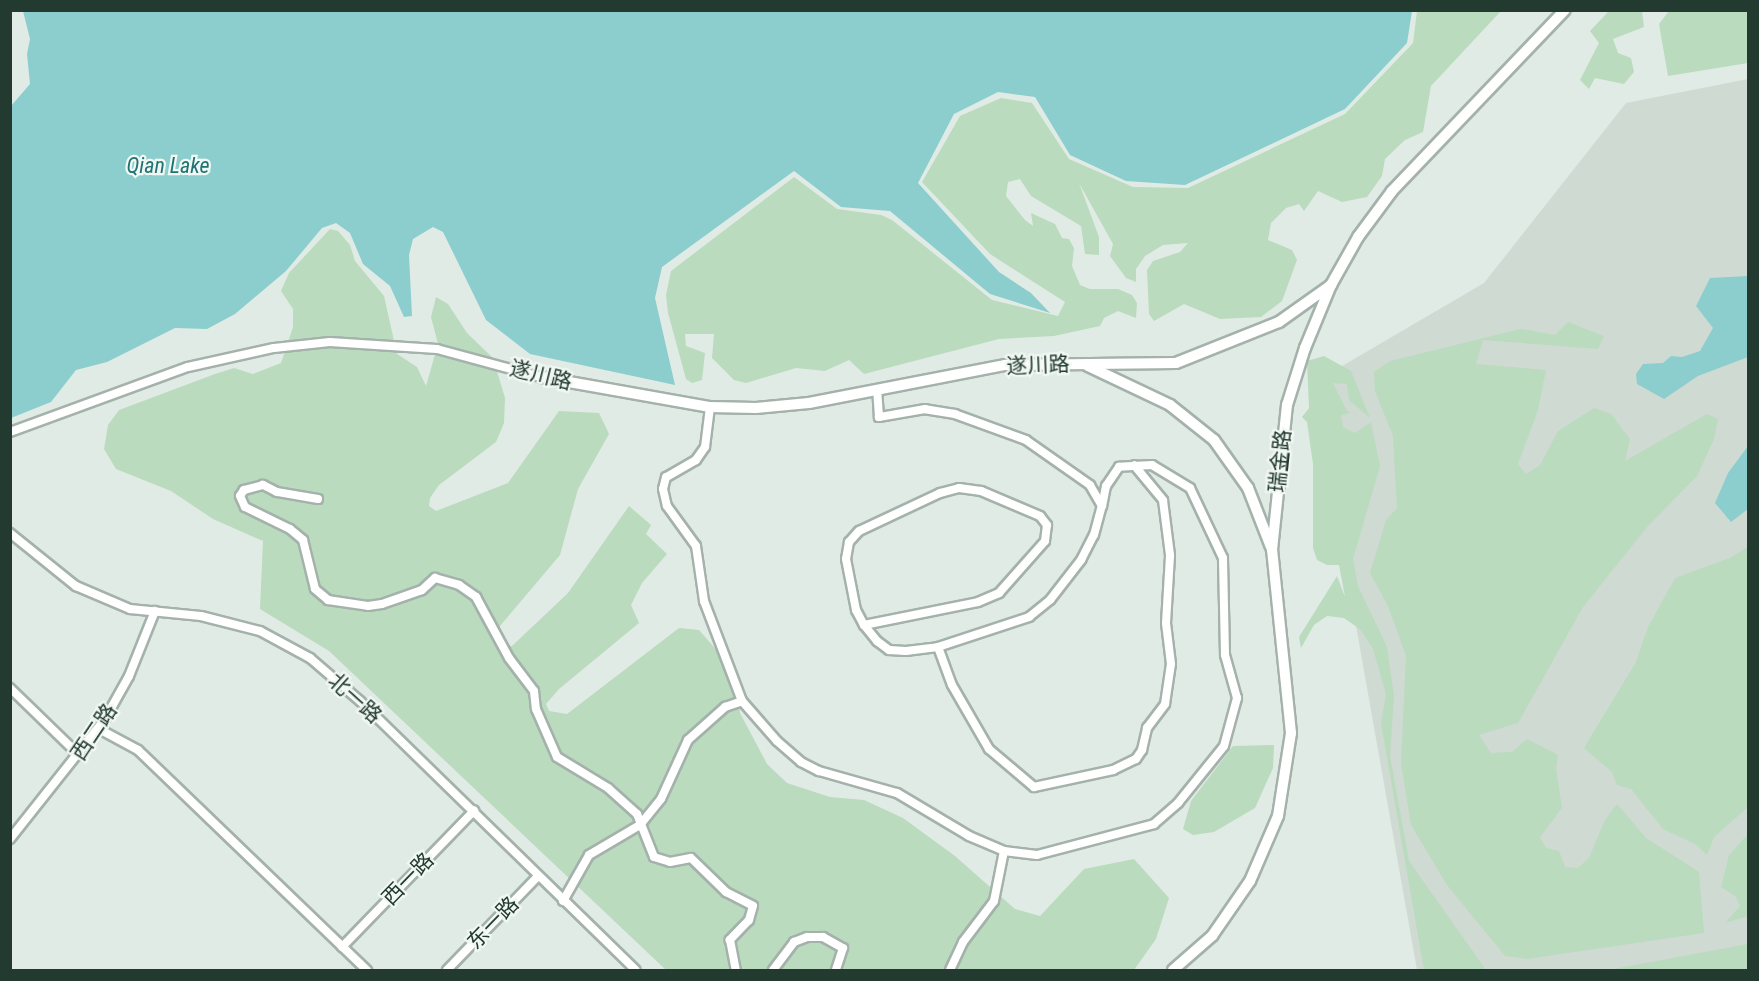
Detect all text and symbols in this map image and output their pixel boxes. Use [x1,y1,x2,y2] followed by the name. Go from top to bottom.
[126,153,210,179] water label: Qian Lake
[1006,351,1070,379] street label: 遂川路
[507,355,575,395] street label: 遂川路
[1264,428,1296,494] street label: 瑞金路
[323,668,387,728] street label: 北一路
[66,699,122,765] street label: 西二路
[377,848,439,910] street label: 西一路
[462,892,524,954] street label: 东一路

